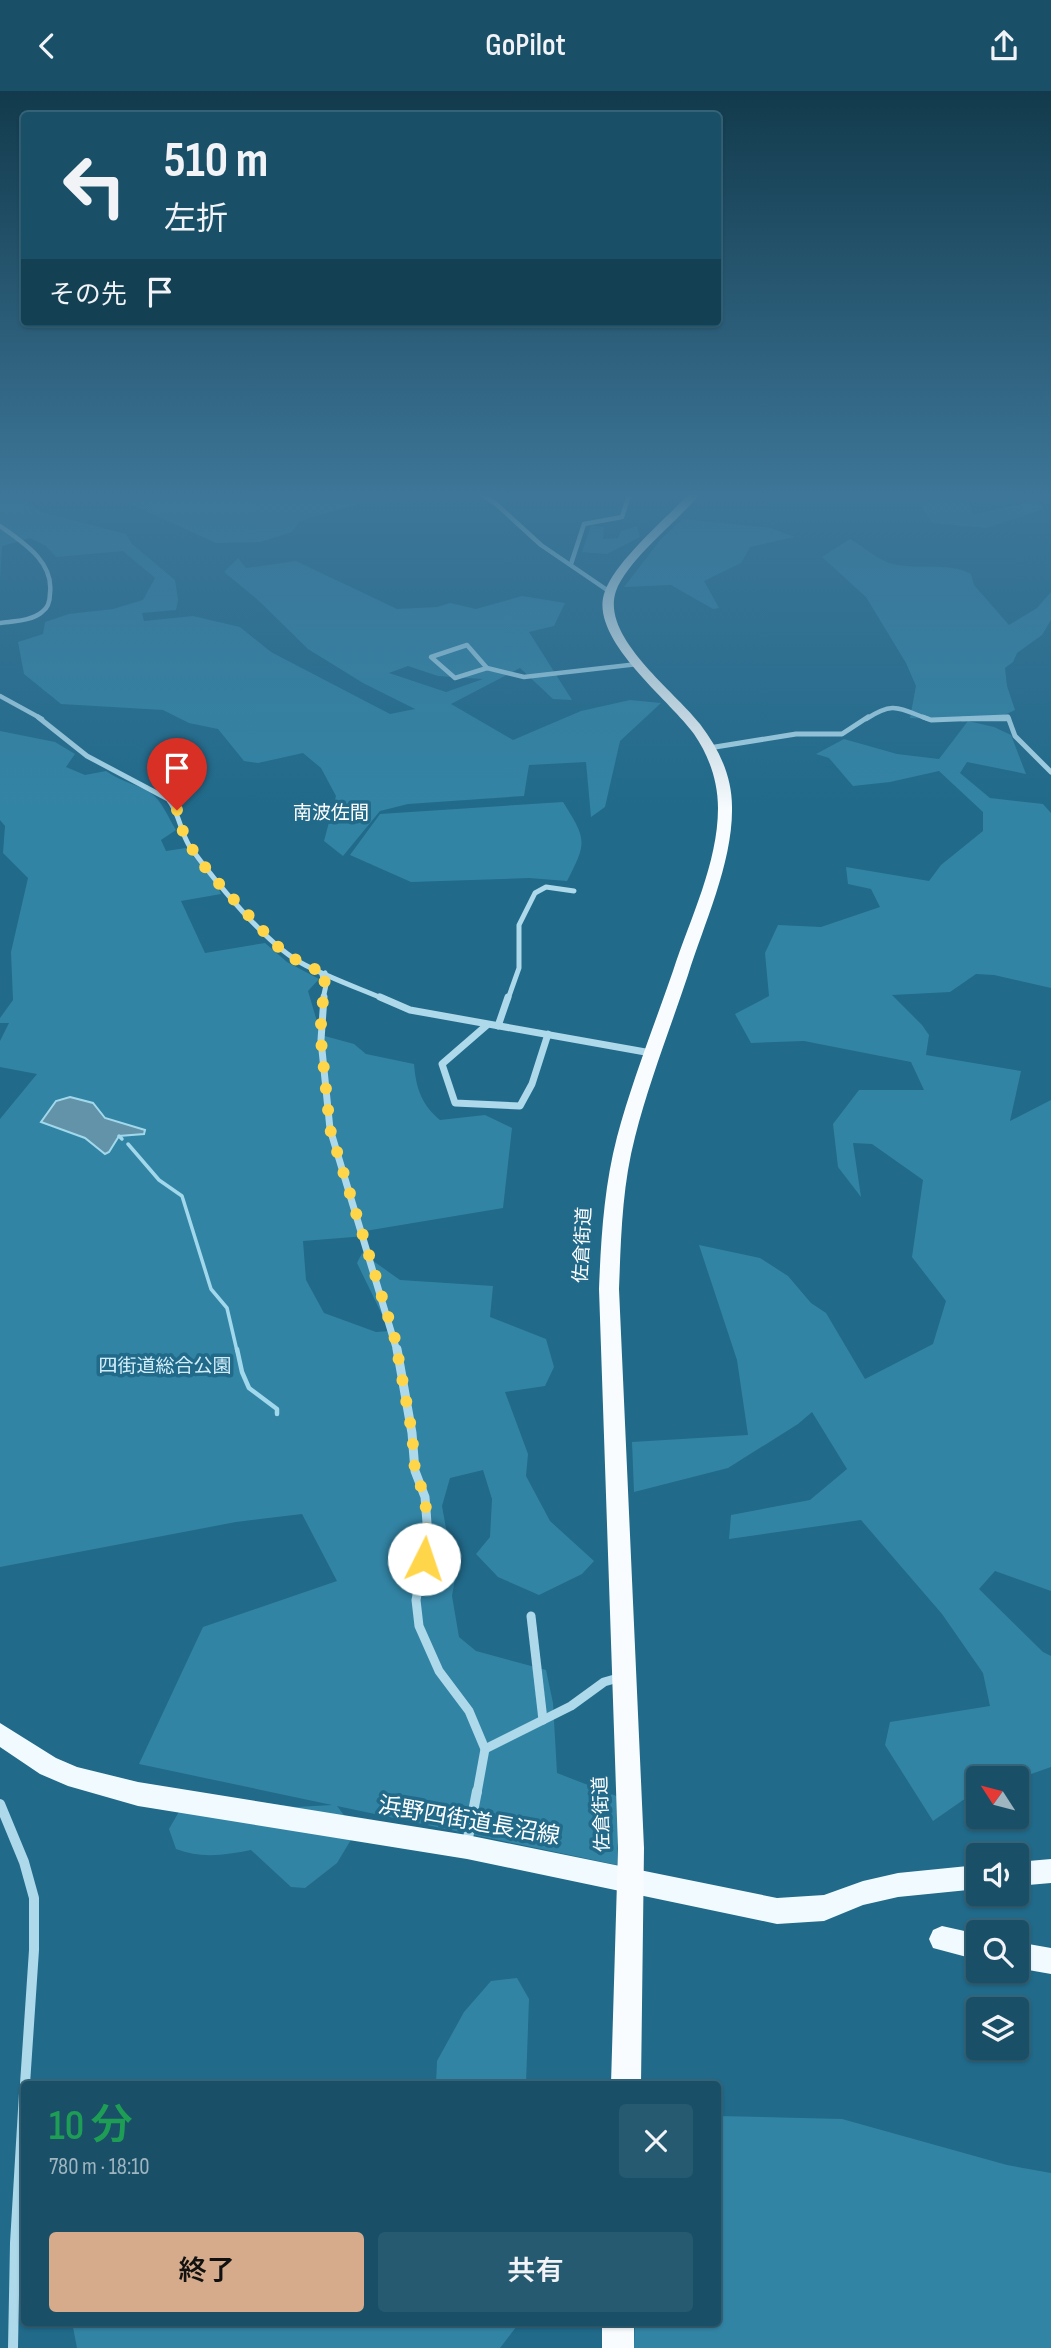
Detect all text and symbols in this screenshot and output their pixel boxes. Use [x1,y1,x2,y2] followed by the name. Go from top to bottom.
[485,26,566,65] text: GoPilot
[28,27,66,65] icon: back
[985,27,1023,65] icon: share
[164,132,268,191] text: 510 m
[49,140,140,231] icon: left
[164,200,228,239] text: 左折
[141,273,179,311] icon: arrive
[49,280,127,311] text: その先
[147,738,207,810] pin
[158,749,196,787] icon: arrive
[293,802,369,825] district label: 南波佐間
[570,1206,596,1284] street label: 佐倉街道
[98,1355,232,1378] park label: 四街道総合公園
[387,1522,461,1596] position arrow
[966,1766,1029,1829] north arrow
[966,1766,1029,2060] map controls
[589,1776,615,1852] street label: 佐倉街道
[376,1791,562,1851] street label: 浜野四街道長沼線
[966,1843,1029,1906] button: sound
[966,1920,1029,1983] button: search
[966,1997,1029,2060] button: layers
[49,2101,133,2152] text: 10 分
[619,2104,693,2178] button: close
[49,2153,150,2181] text: 780 m · 18:10
[49,2232,364,2312] button: 終了
[378,2232,693,2312] button: 共有

